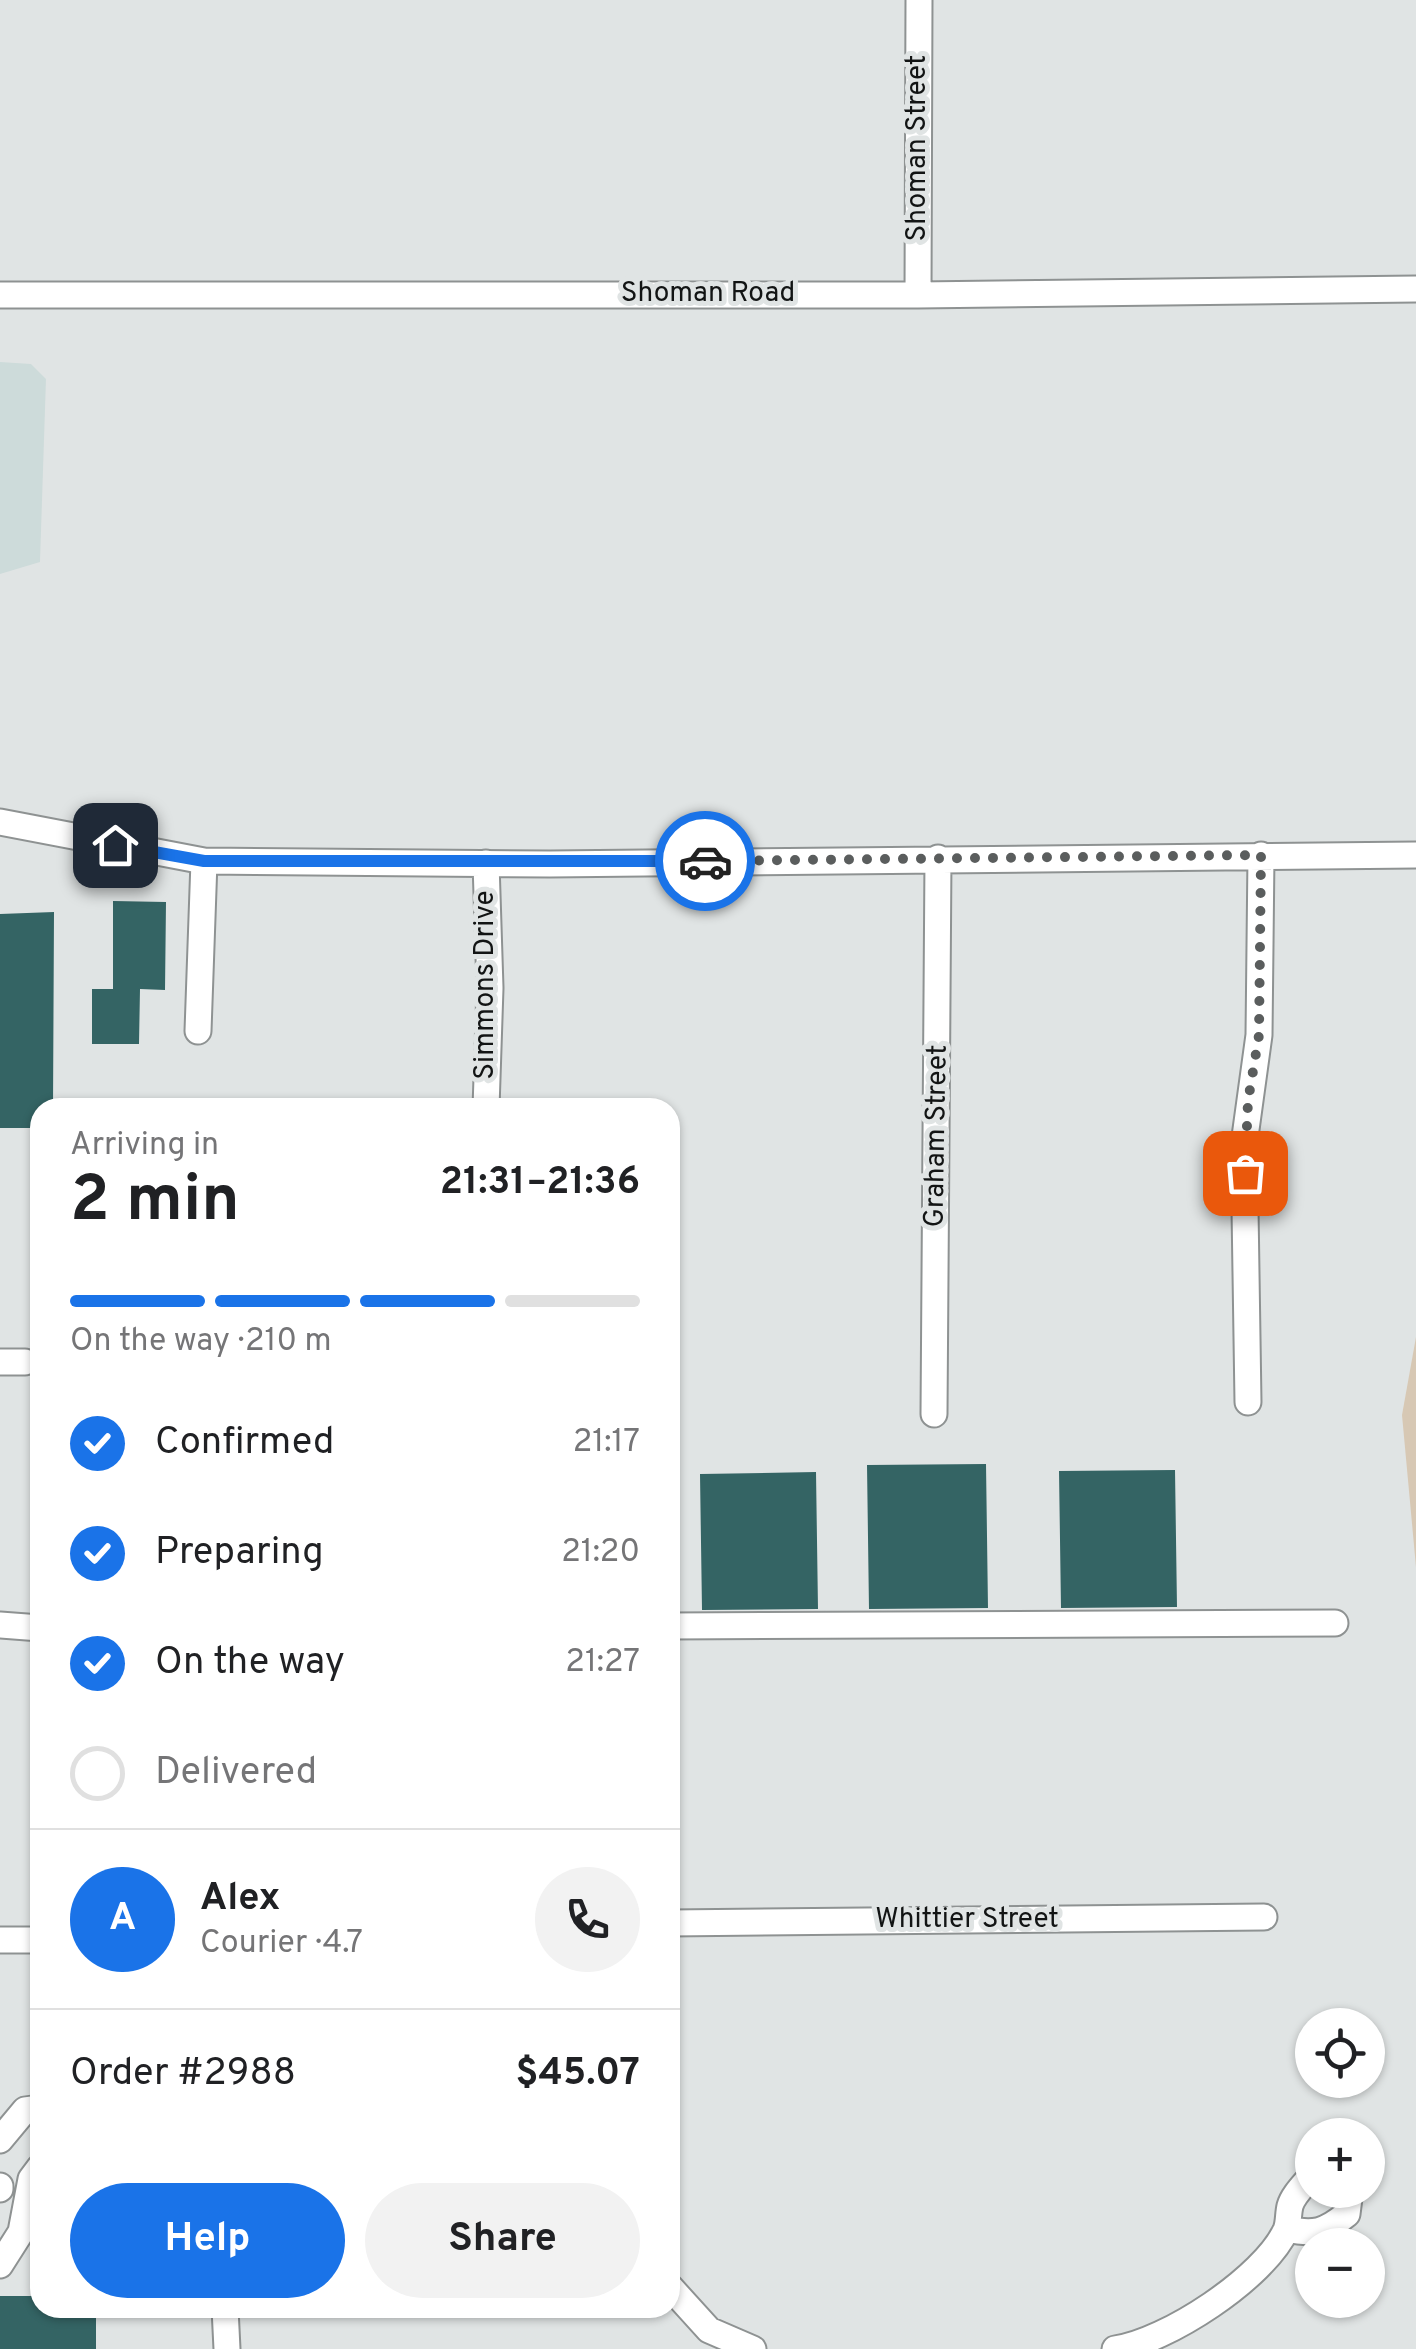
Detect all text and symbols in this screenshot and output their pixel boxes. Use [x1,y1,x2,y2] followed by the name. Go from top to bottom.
[900,55,936,241] street label: Shoman Street
[621,276,795,312] street label: Shoman Road
[73,803,158,888] pin
[655,811,755,911] courier
[88,818,143,873] icon: home
[678,834,733,889] icon: car
[468,890,504,1080] street label: Simmons Drive
[917,1044,957,1228] street label: Graham Street
[70,1126,219,1166] text: Arriving in
[1203,1131,1288,1216] pin
[1218,1146,1273,1201] icon: bag
[440,1159,640,1208] text: 21:31–21:36
[70,1162,240,1244] text: 2 min
[70,1322,332,1362] text: On the way · 210 m
[70,1416,125,1471] icon: check
[155,1419,334,1468] text: Confirmed
[573,1423,640,1463] text: 21:17
[70,1526,125,1581] icon: check
[155,1529,324,1578] text: Preparing
[561,1533,640,1573] text: 21:20
[70,1636,125,1691] icon: check
[155,1639,345,1688] text: On the way
[565,1643,640,1683] text: 21:27
[155,1749,317,1798] text: Delivered
[535,1867,640,1972] button: phone
[200,1875,280,1924] text: Alex
[109,1895,136,1944] text: A
[875,1902,1059,1938] street label: Whittier Street
[200,1924,363,1964] text: Courier · 4.7
[1295,2008,1385,2318] map controls
[1295,2008,1385,2098] button: locate
[70,2050,296,2099] text: Order #2988
[516,2050,640,2099] text: $45.07
[1295,2118,1385,2208] button: +
[70,2183,345,2298] button: Help
[365,2183,640,2298] button: Share
[1295,2228,1385,2318] button: −

